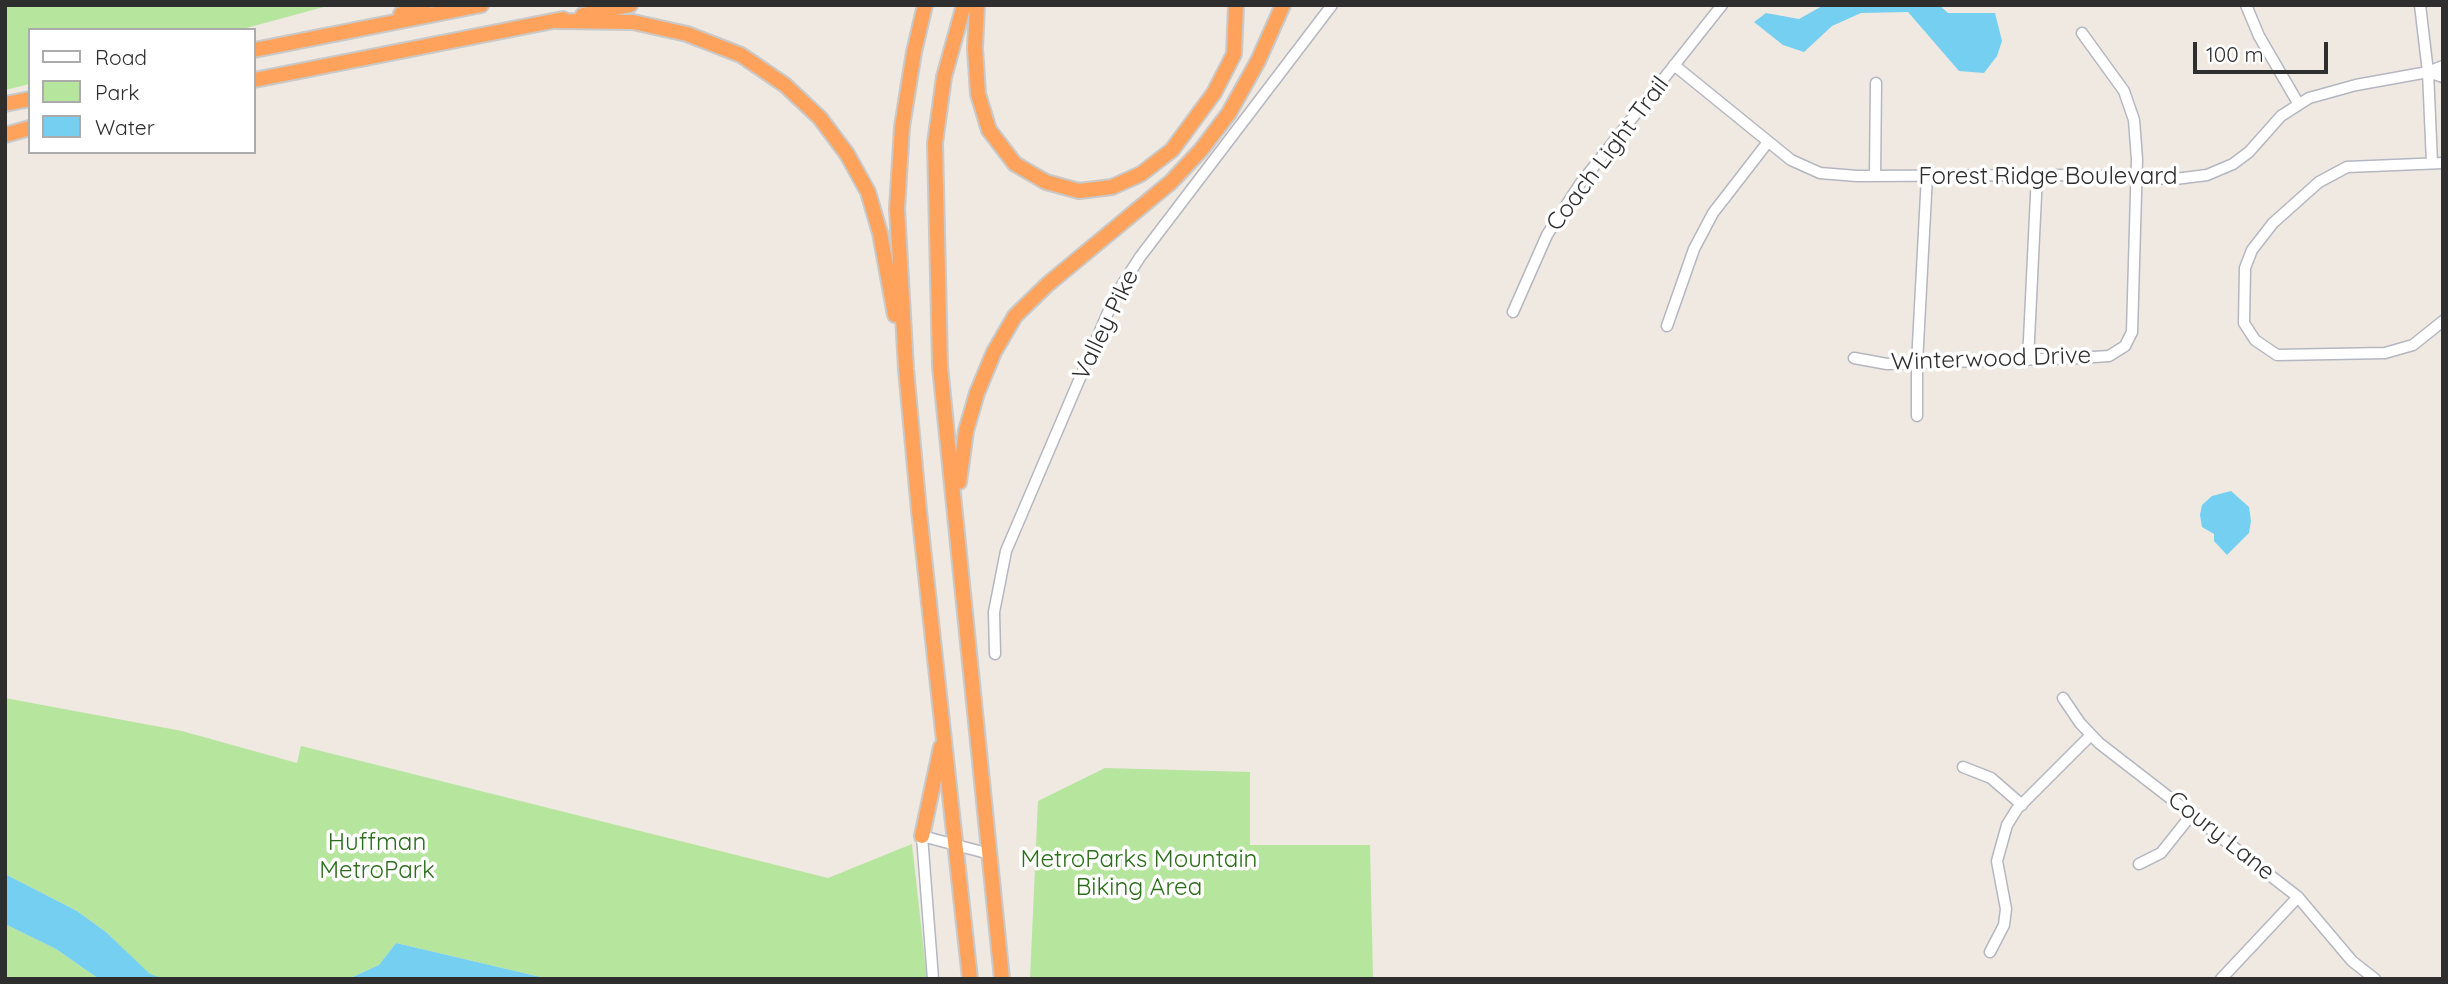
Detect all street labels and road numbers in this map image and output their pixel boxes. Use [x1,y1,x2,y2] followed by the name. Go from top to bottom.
[1541,71,1675,237] street label: Coach Light Trail
[1918,163,2178,191] street label: Forest Ridge Boulevard
[1067,265,1145,385] street label: Valley Pike
[1891,341,2091,377] street label: Winterwood Drive
[2162,785,2280,887] street label: Coury Lane

